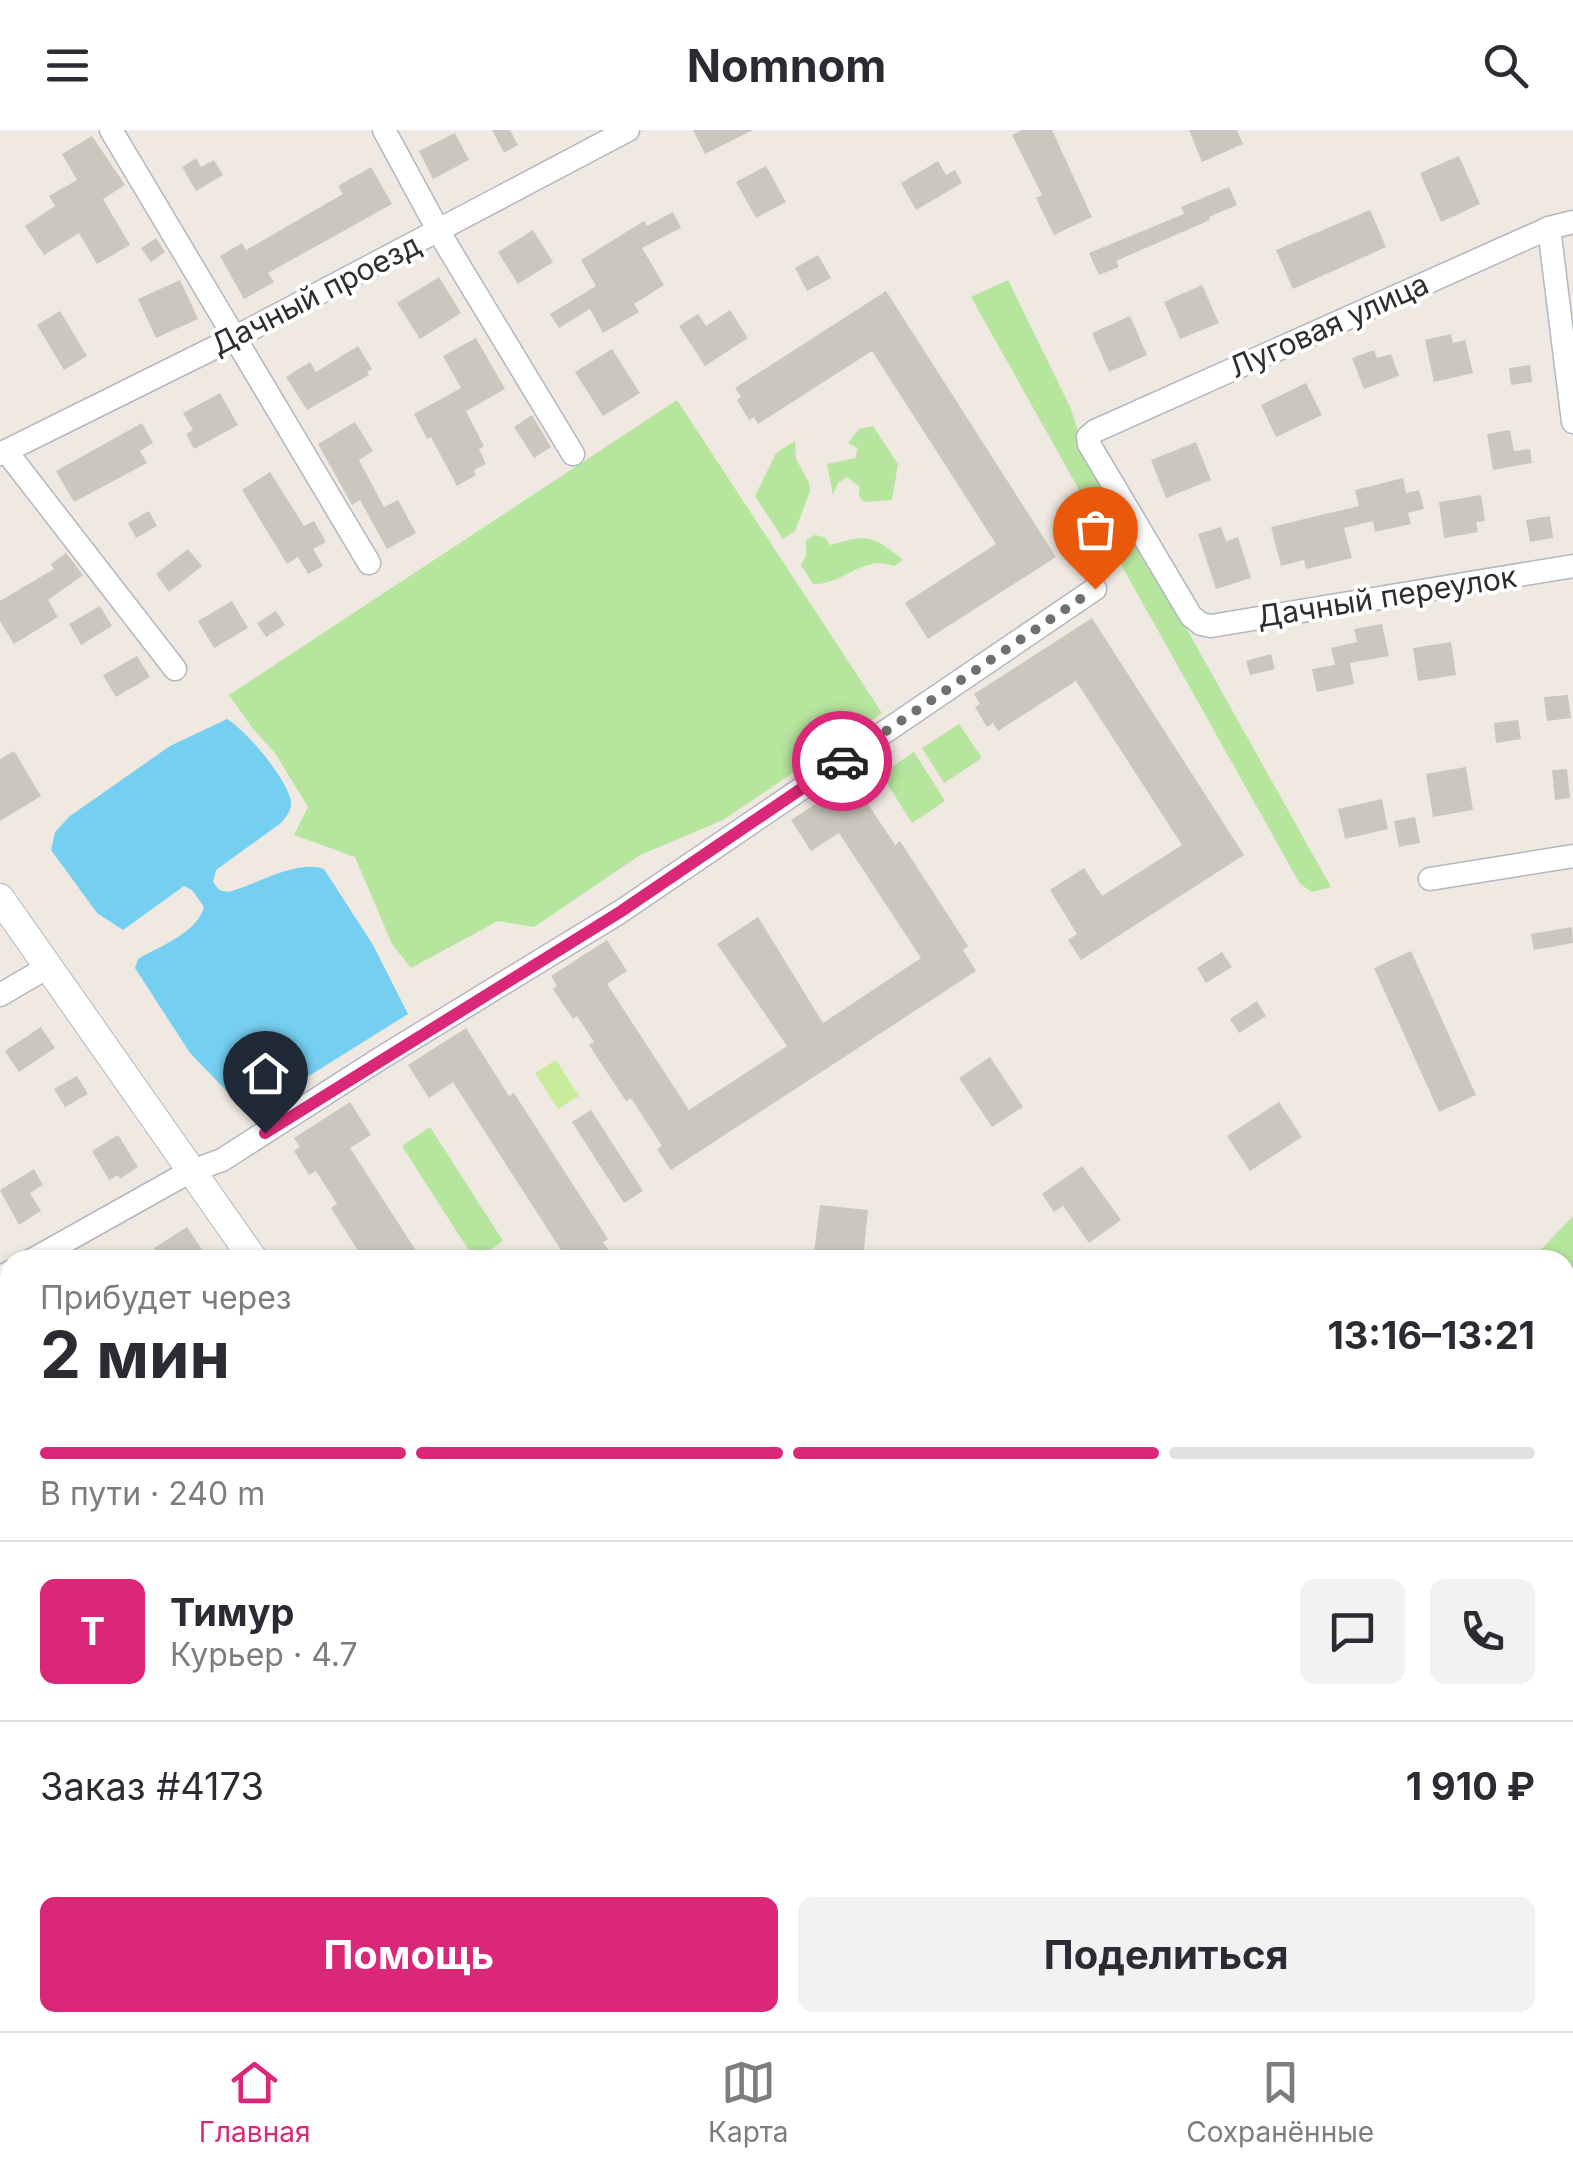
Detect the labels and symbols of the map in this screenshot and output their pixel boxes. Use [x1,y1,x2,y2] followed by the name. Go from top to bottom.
[205,226,426,362] street label: Дачный проезд
[1223,265,1434,385] street label: Луговая улица
[1053,487,1138,590] pin
[1255,558,1519,634] street label: Дачный переулок
[792,711,892,811] courier
[223,1031,308,1134] pin

